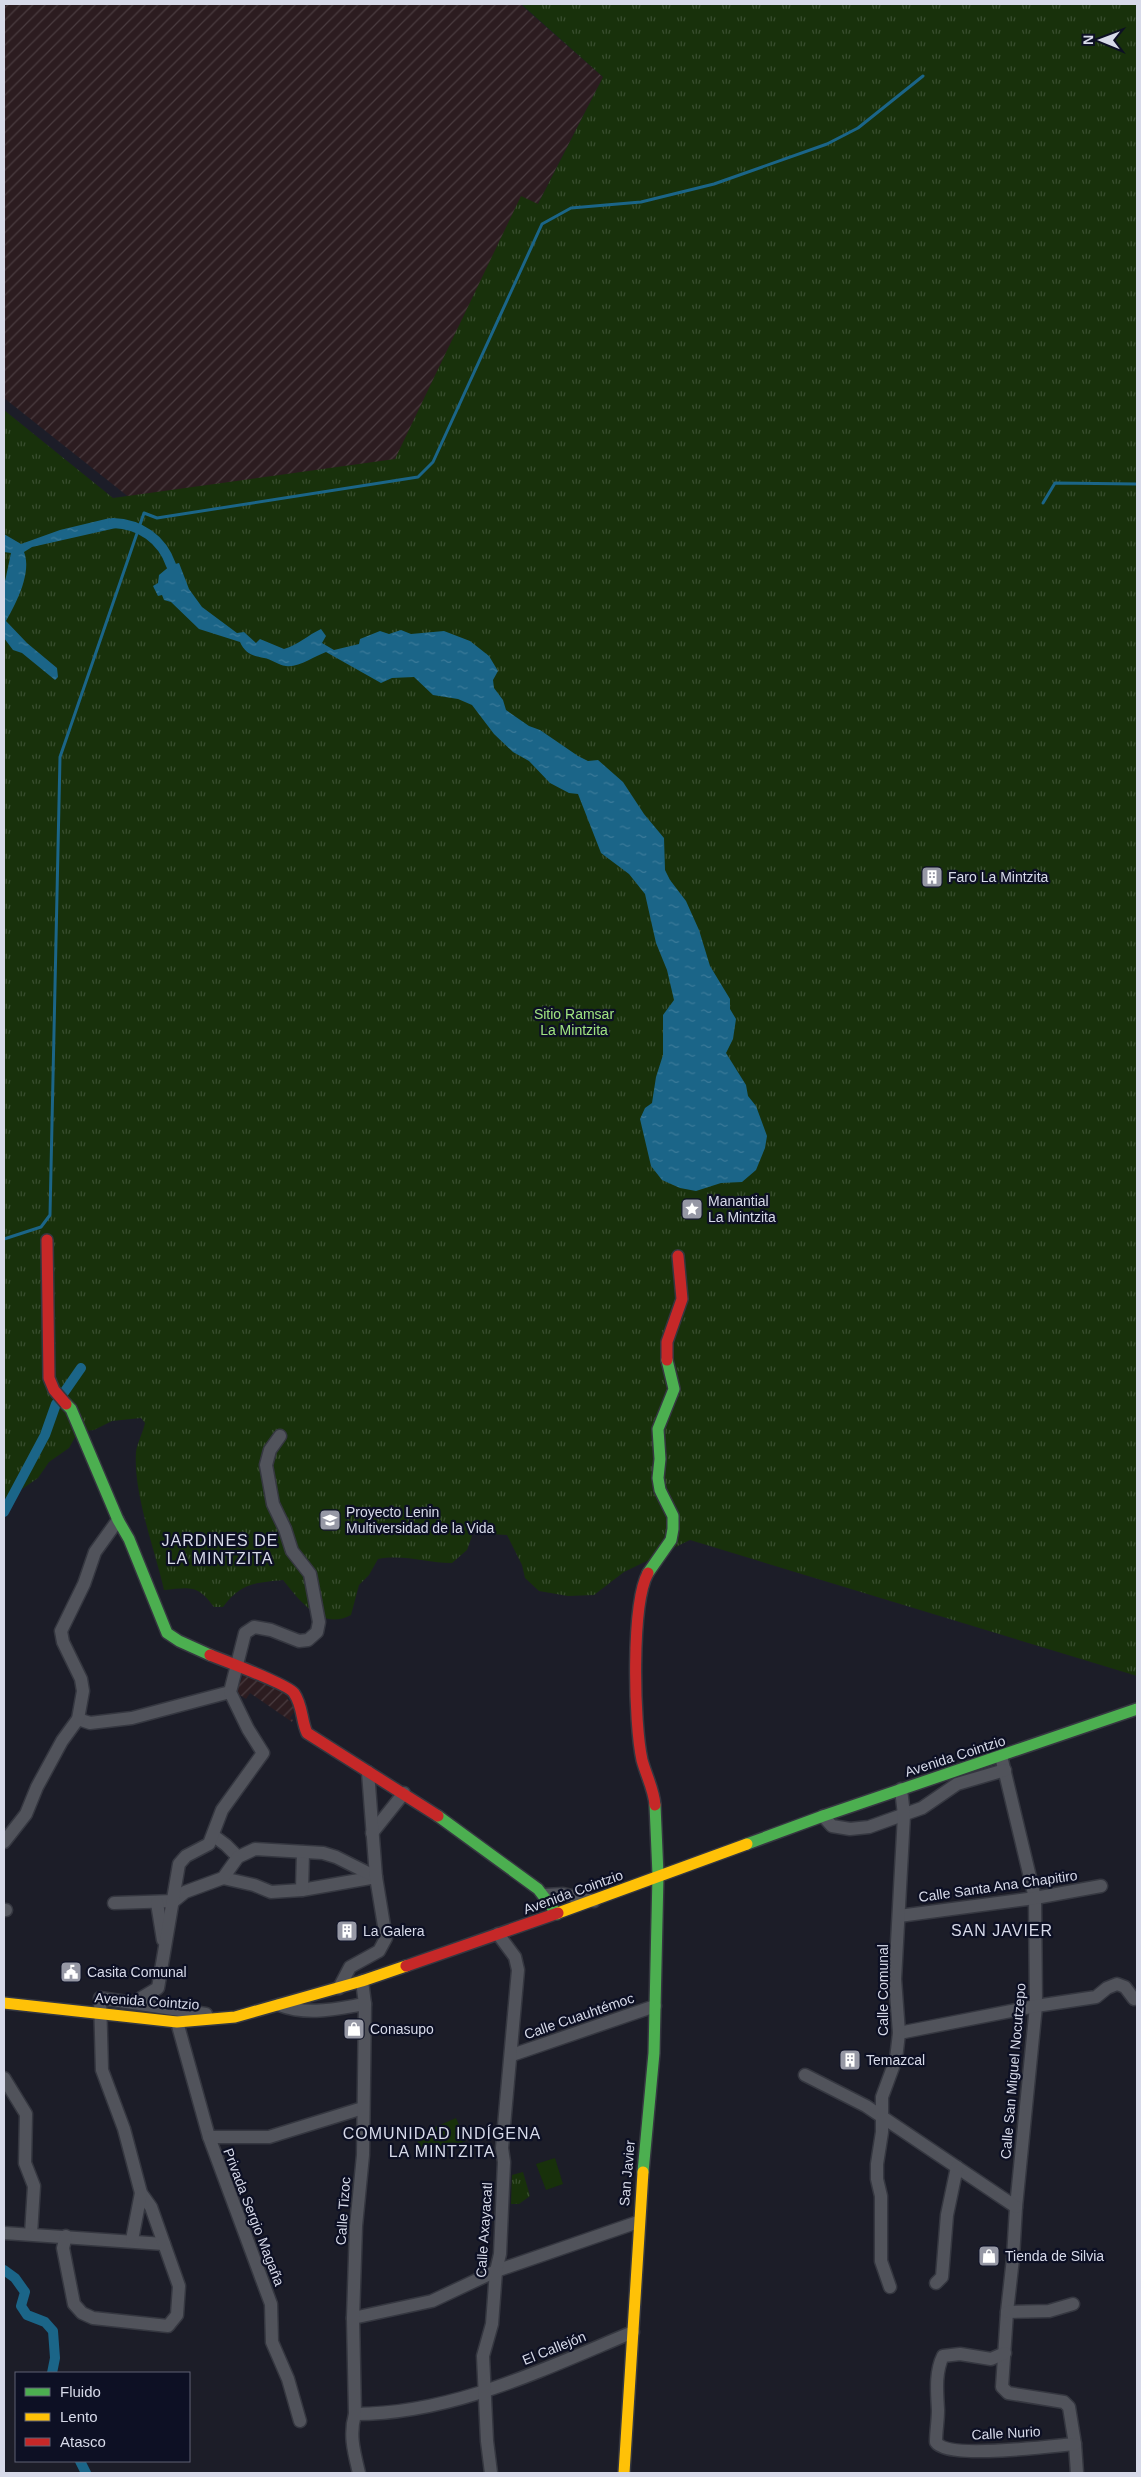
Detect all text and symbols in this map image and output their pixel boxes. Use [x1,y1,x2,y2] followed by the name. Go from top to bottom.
[1076,15,1126,65] north arrow
[1080,35,1096,45] text: N
[920,865,944,889] building icon: Faro La Mintzita
[948,869,1049,885] place label: Faro La Mintzita
[534,1006,614,1038] park label: Sitio Ramsar La Mintzita
[708,1193,776,1225] place label: Manantial La Mintzita
[680,1197,704,1221] place icon: Manantial La Mintzita
[346,1504,495,1536] place label: Proyecto Lenin Multiversidad de la Vida
[318,1508,342,1532] school or university icon: Proyecto Lenin Multiversidad de la Vida
[162,1532,278,1567] district label: JARDINES DE LA MINTZITA
[903,1732,1008,1780] street label: Avenida Cointzio
[521,1866,625,1917] street label: Avenida Cointzio
[918,1867,1079,1905] street label: Calle Santa Ana Chapitiro
[335,1919,359,1943] building icon: La Galera
[951,1922,1053,1939] district label: SAN JAVIER
[363,1923,425,1939] place label: La Galera
[875,1944,891,2036] street label: Calle Comunal
[59,1960,83,1984] public building icon: Casita Comunal
[87,1964,187,1980] place label: Casita Comunal
[997,1982,1029,2160] street label: Calle San Miguel Nocutzepo
[94,1989,200,2013] street label: Avenida Cointzio
[522,1990,636,2042] street label: Calle Cuauhtémoc
[342,2017,366,2041] shop icon: Conasupo
[370,2021,434,2037] place label: Conasupo
[838,2048,862,2072] building icon: Temazcal
[866,2052,925,2068] place label: Temazcal
[343,2124,541,2160] district label: COMUNIDAD INDÍGENA LA MINTZITA
[616,2139,638,2207] street label: San Javier
[220,2146,288,2288] street label: Privada Sergio Magaña
[333,2176,353,2246] street label: Calle Tizoc
[473,2182,495,2278] street label: Calle Axayacatl
[977,2244,1001,2268] shop icon: Tienda de Silvia
[1005,2248,1104,2264] place label: Tienda de Silvia
[520,2328,588,2368] street label: El Callejón
[15,2372,190,2462] legend
[60,2383,101,2400] text: Fluido
[60,2408,98,2425] text: Lento
[971,2423,1041,2443] street label: Calle Nurio
[60,2433,106,2450] text: Atasco

